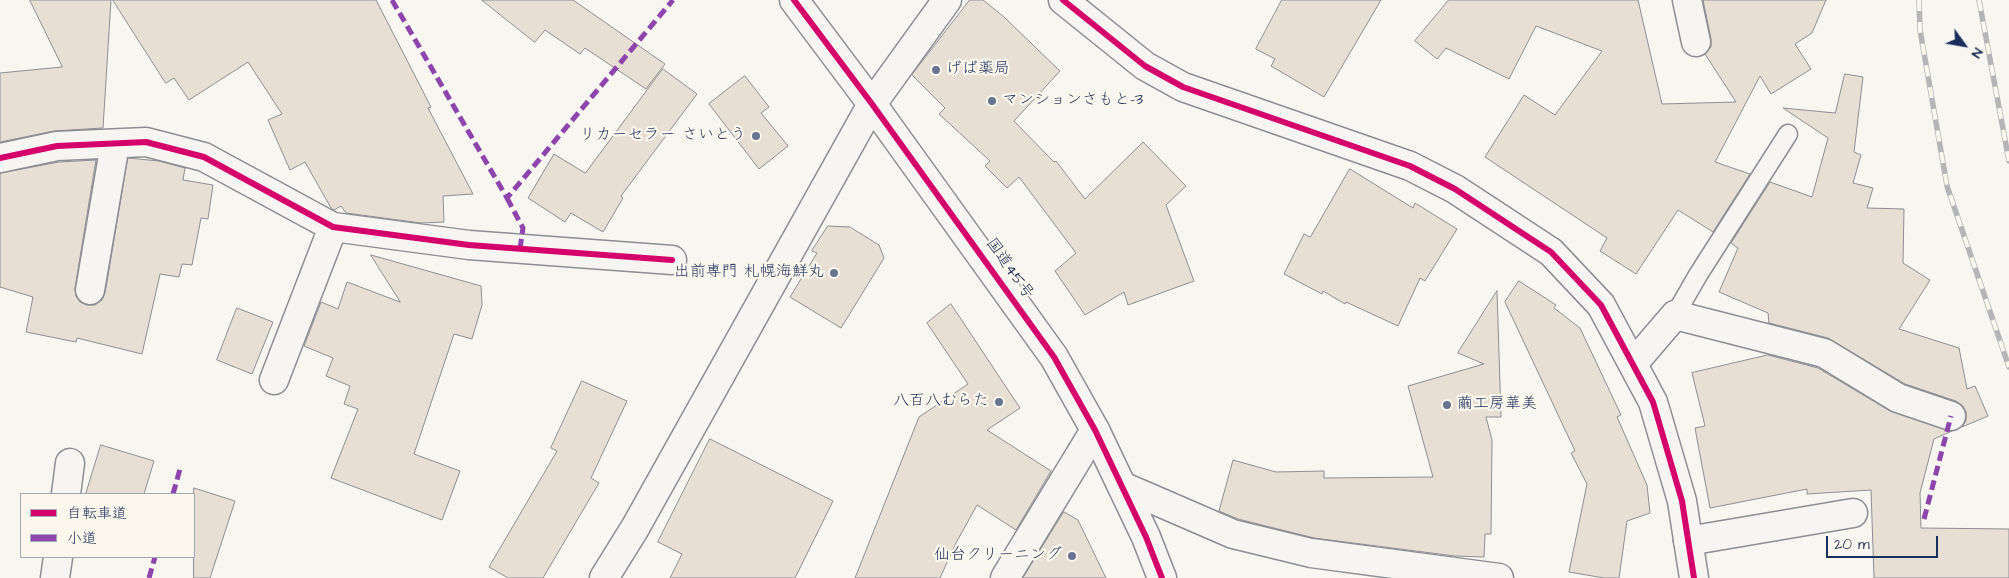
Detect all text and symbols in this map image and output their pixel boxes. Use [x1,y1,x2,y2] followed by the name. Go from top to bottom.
[1939,20,1989,70] north arrow
[1966,44,1988,62] text: N
[946,60,1010,80] place label: げば薬局
[930,64,942,76] marker: げば薬局
[1002,91,1143,111] place label: マンションさもと-3
[986,95,998,107] marker: マンションさもと-3
[580,126,746,146] place label: リカーセラー さいとう
[750,130,762,142] marker: リカーセラー さいとう
[981,235,1037,303] street label: 国道45号
[674,263,824,283] place label: 出前専門 札幌海鮮丸
[828,267,840,279] marker: 出前専門 札幌海鮮丸
[893,392,989,412] place label: 八百八むらた
[1457,395,1537,415] place label: 繭工房華美
[993,396,1005,408] marker: 八百八むらた
[1441,399,1453,411] marker: 繭工房華美
[20,493,195,558] legend
[67,503,127,524] text: 自転車道
[1829,526,1942,558] scale bar
[67,528,97,549] text: 小道
[1834,534,1870,555] text: 20 m
[934,546,1062,566] place label: 仙台クリーニング
[1066,550,1078,562] marker: 仙台クリーニング

